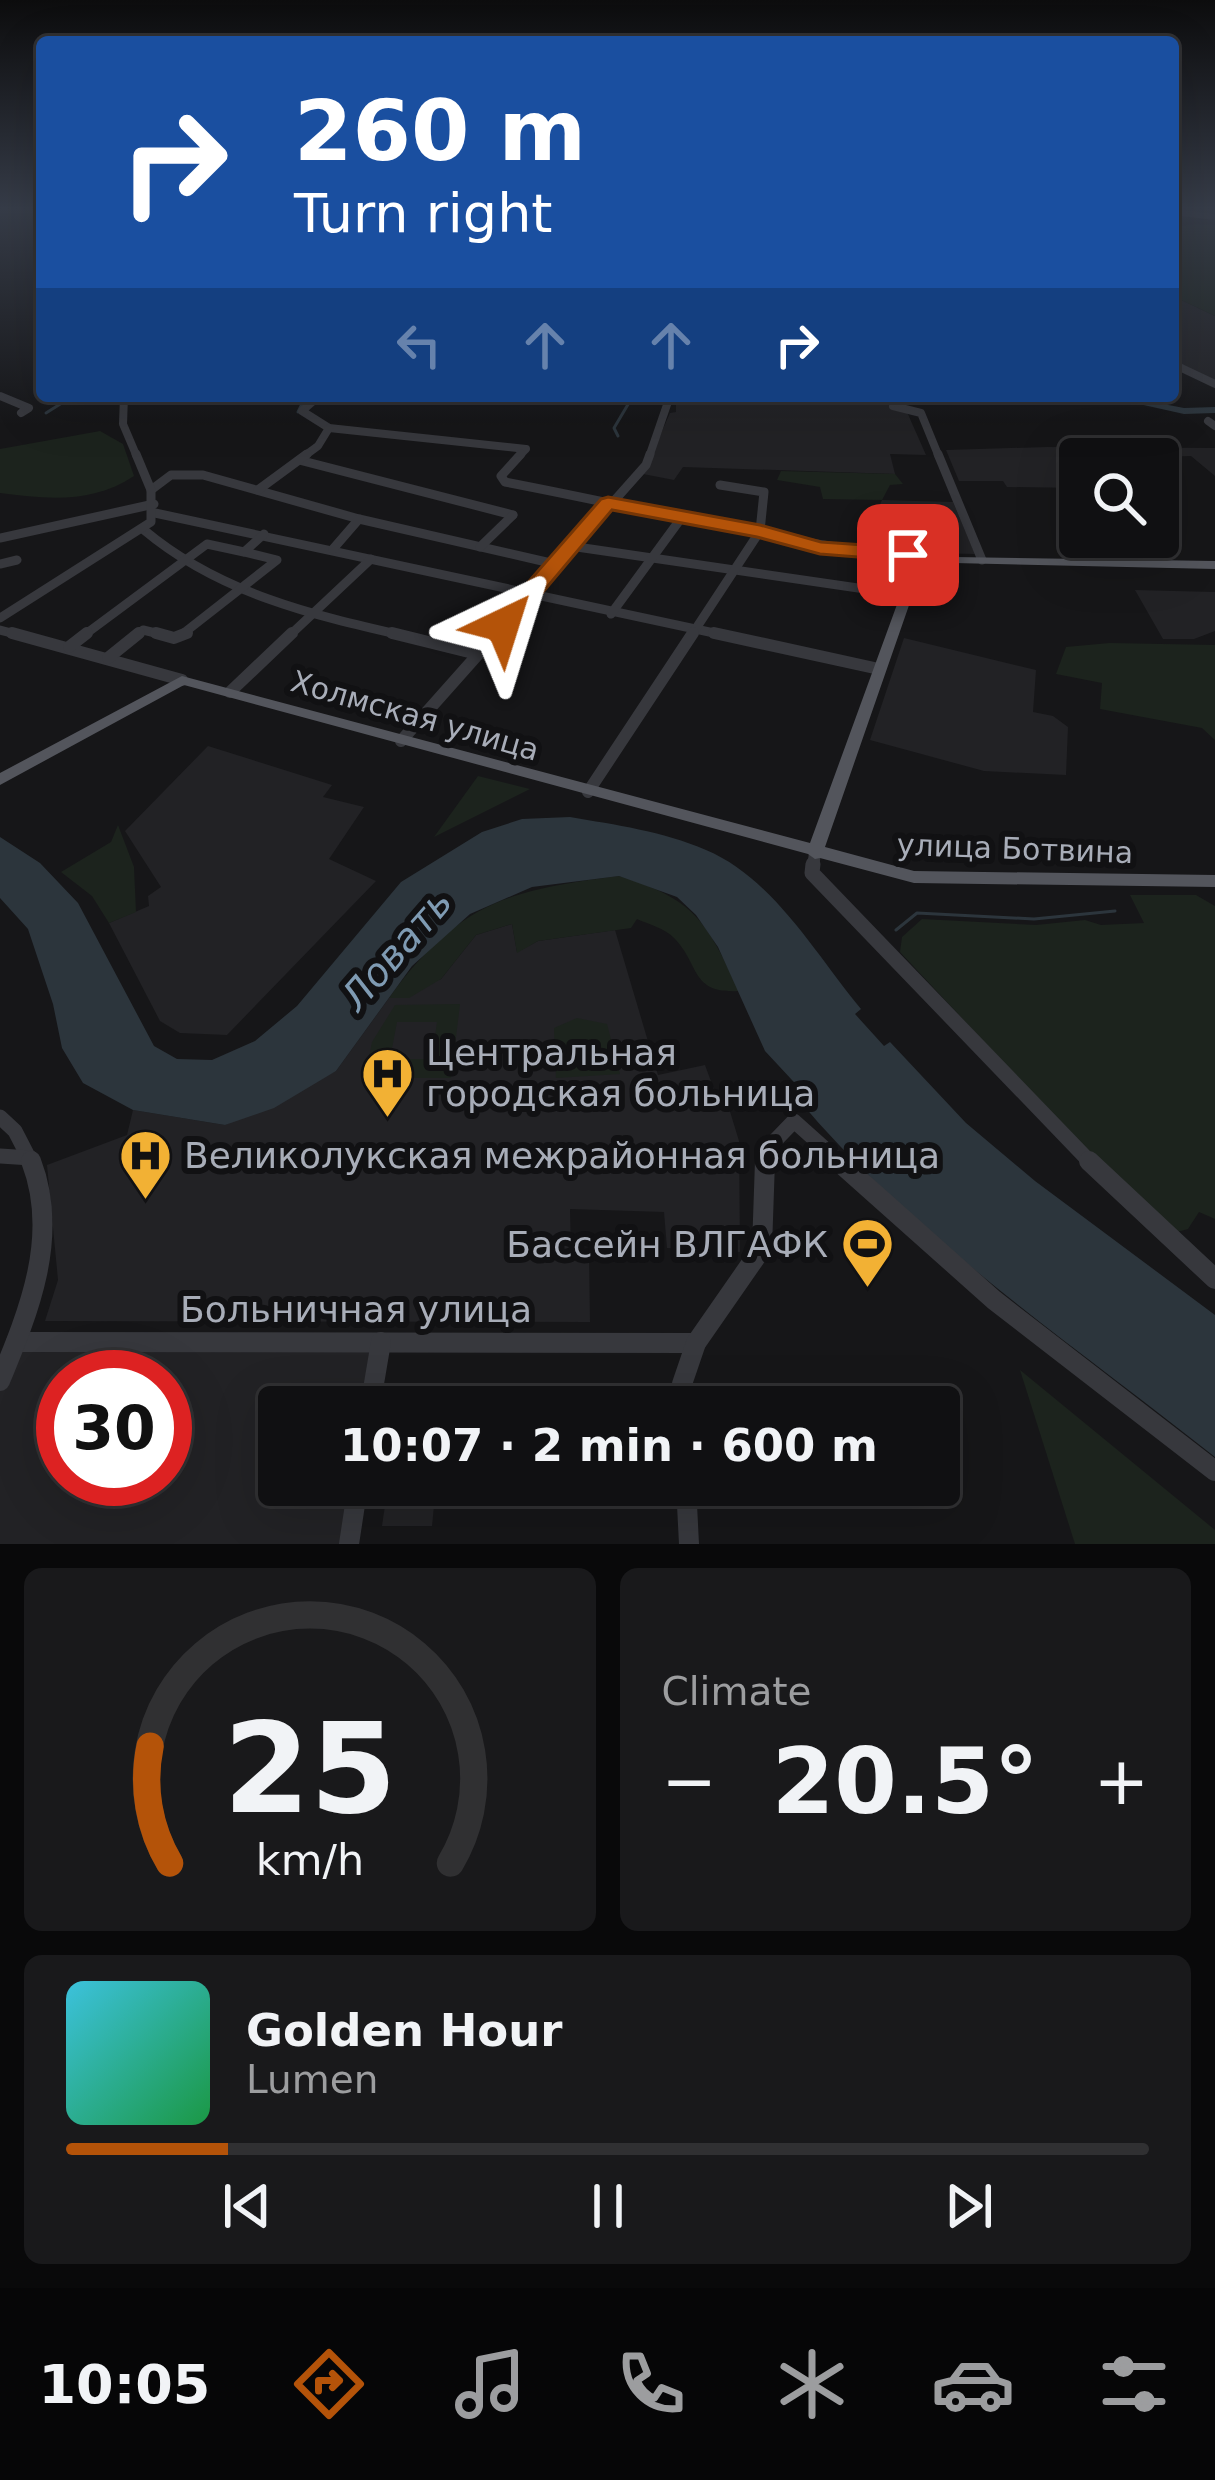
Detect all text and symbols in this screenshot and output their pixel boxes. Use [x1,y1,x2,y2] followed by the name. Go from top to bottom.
[294,82,586,180] text: 260 m
[96,84,252,240] icon: right
[294,182,553,245] text: Turn right
[386,312,452,378] icon: left
[512,312,578,378] icon: ahead
[638,312,704,378] icon: ahead
[764,312,830,378] icon: right
[1059,438,1179,558] map controls
[1059,438,1179,558] button: search
[857,504,959,606] pin
[875,522,941,588] icon: arrive
[440,562,566,688] position arrow
[287,663,543,768] street label: Холмская улица
[896,827,1134,870] street label: улица Ботвина
[330,880,461,1021] water label: Ловать
[426,1032,815,1114] place label: Центральная городская больница
[359,1045,415,1119] hospital icon: Центральная городская больница
[117,1127,173,1201] hospital icon: Великолукская межрайонная больница
[184,1135,940,1176] place label: Великолукская межрайонная больница
[839,1216,895,1290] sports icon: Бассейн ВЛГАФК
[506,1224,828,1265] place label: Бассейн ВЛГАФК
[180,1289,532,1330] street label: Больничная улица
[36,1350,192,1506] speed limit sign: 30
[340,1419,878,1472] text: 10:07 · 2 min · 600 m
[662,1669,812,1714] text: Climate
[223,1696,397,1841] text: 25
[772,1729,1039,1834] text: 20.5°
[662,1743,717,1820] text: −
[1094,1743,1149,1820] text: +
[256,1834,364,1884] text: km/h
[246,2004,563,2057] text: Golden Hour
[246,2057,378,2102] text: Lumen
[214,2173,280,2239] icon: previous
[575,2173,641,2239] icon: pause
[936,2173,1002,2239] icon: next
[287,2342,371,2426] icon: directions
[448,2342,532,2426] icon: music
[609,2342,693,2426] icon: phone
[770,2342,854,2426] icon: climate
[931,2342,1015,2426] icon: car
[1092,2342,1176,2426] icon: filters
[39,2353,210,2416] text: 10:05

